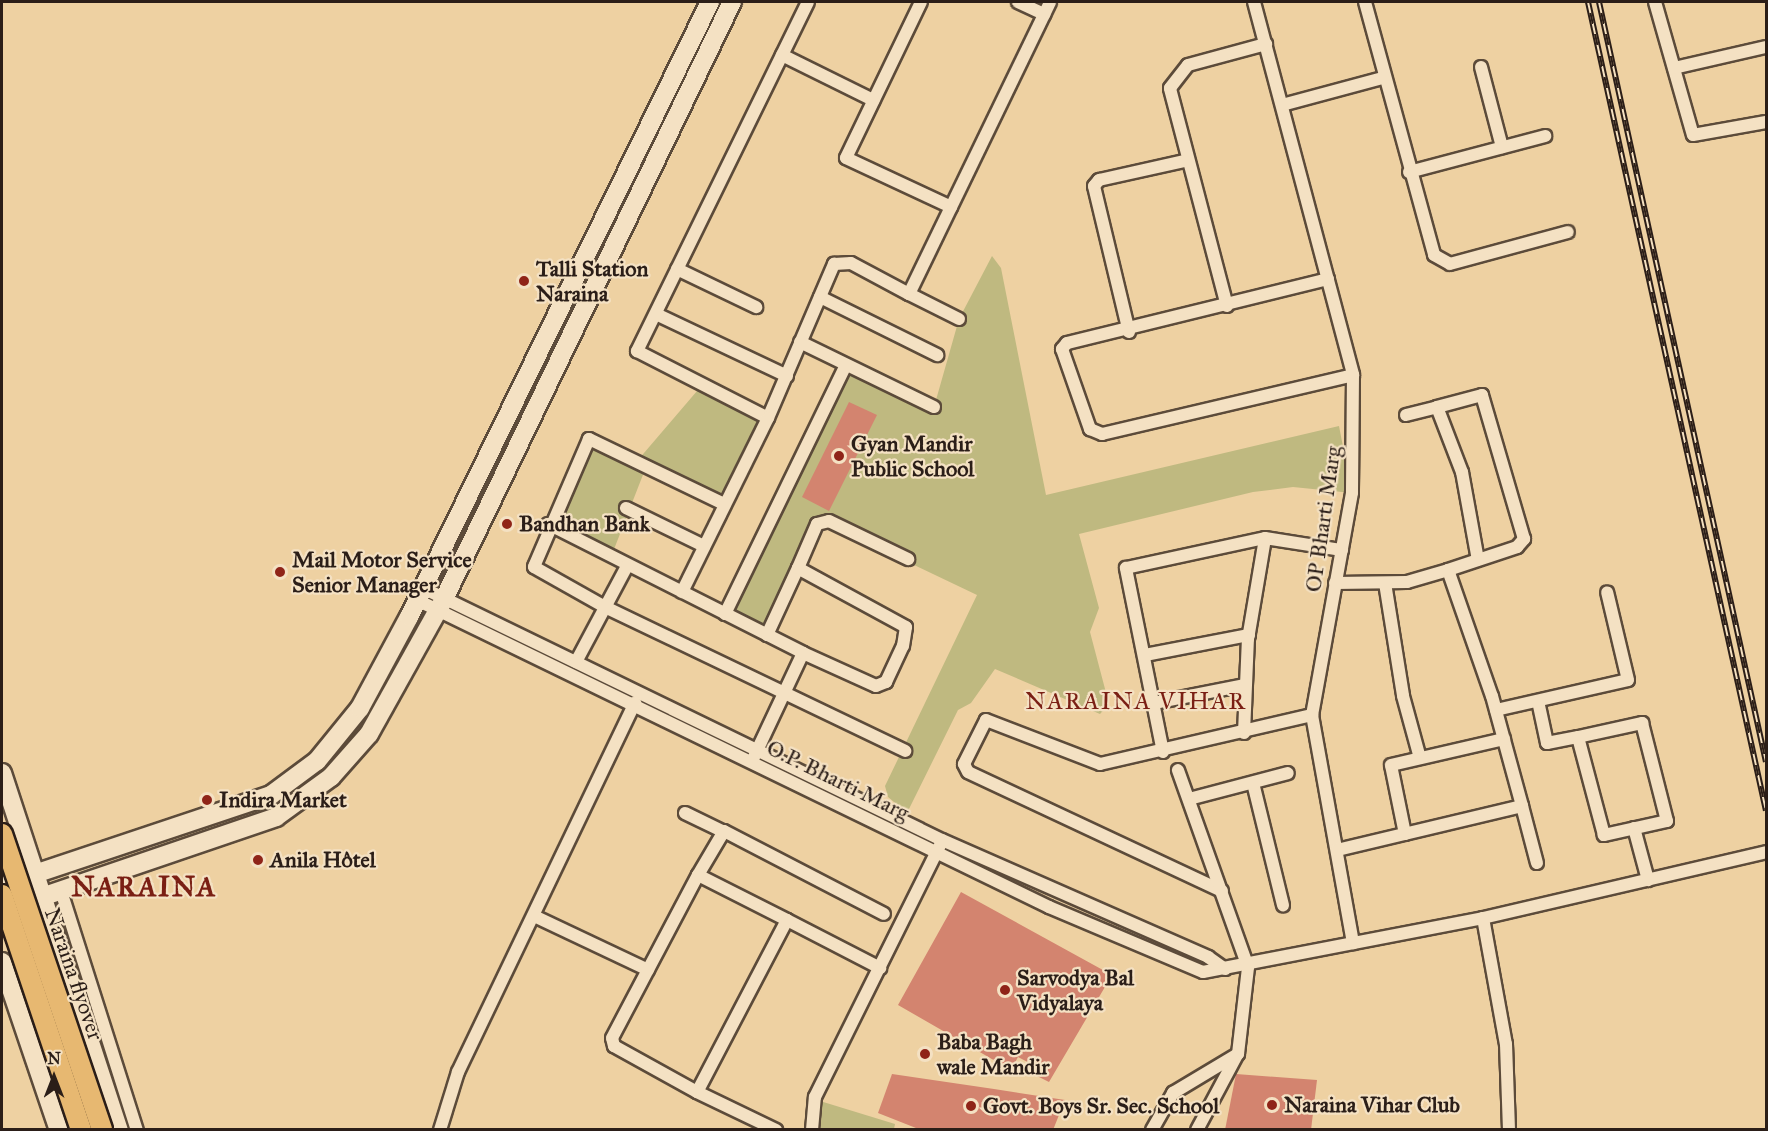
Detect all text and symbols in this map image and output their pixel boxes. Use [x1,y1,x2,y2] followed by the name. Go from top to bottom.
[536,255,648,306] place label: Talli Station Naraina
[517,274,531,288] marker: Talli Station Naraina
[851,430,974,482] place label: Gyan Mandir Public School
[1300,444,1346,594] street label: OP Bharti Marg
[832,449,846,463] marker: Gyan Mandir Public School
[519,511,650,537] place label: Bandhan Bank
[500,517,514,531] marker: Bandhan Bank
[292,546,472,598] place label: Mail Motor Service Senior Manager
[273,565,287,579] marker: Mail Motor Service Senior Manager
[1025,688,1247,716] district label: NARAINA VIHAR
[762,734,914,826] street label: O.P. Bharti Marg
[219,787,347,813] place label: Indira Market
[200,793,214,807] marker: Indira Market
[270,847,376,873] place label: Anila Hôtel
[251,853,265,867] marker: Anila Hôtel
[71,870,217,904] district label: NARAINA
[39,904,109,1044] street label: Naraina flyover
[1017,964,1134,1016] place label: Sarvodya Bal Vidyalaya
[998,983,1012,997] marker: Sarvodya Bal Vidyalaya
[937,1028,1050,1080] place label: Baba Bagh wale Mandir
[24,1047,84,1107] north arrow
[918,1047,932,1061] marker: Baba Bagh wale Mandir
[47,1049,61,1068] text: N
[1284,1092,1460,1118] place label: Naraina Vihar Club
[983,1093,1219,1119] place label: Govt. Boys Sr. Sec. School
[1265,1098,1279,1112] marker: Naraina Vihar Club
[964,1099,978,1113] marker: Govt. Boys Sr. Sec. School

